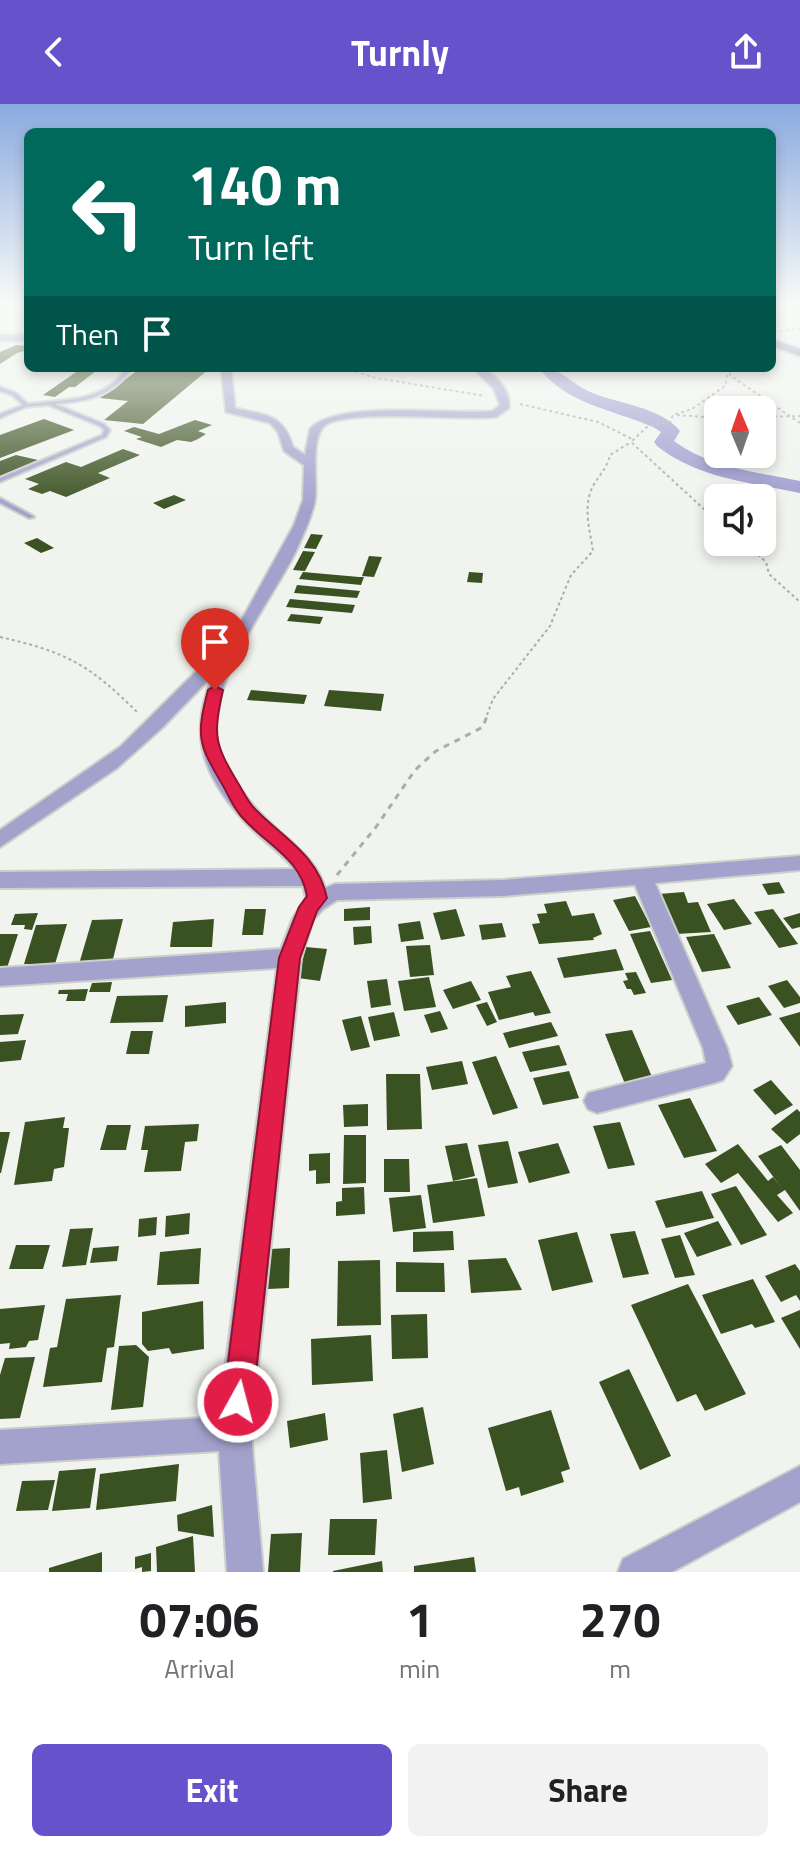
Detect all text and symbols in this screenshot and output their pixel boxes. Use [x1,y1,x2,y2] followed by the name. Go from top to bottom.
[351,25,449,80] text: Turnly
[32,30,76,74] icon: back
[724,30,768,74] icon: share
[188,142,341,227] text: 140 m
[56,160,160,264] icon: left
[188,219,314,274] text: Turn left
[56,311,119,357] text: Then
[135,312,179,356] icon: arrive
[704,396,776,468] north arrow
[704,396,776,556] map controls
[704,484,776,556] button: sound
[181,608,249,690] pin
[193,620,237,664] icon: arrive
[196,1360,280,1444] position arrow
[140,1583,259,1656] text: 07:06
[406,1583,433,1656] text: 1
[580,1583,660,1656] text: 270
[164,1649,235,1688] text: Arrival
[399,1649,440,1688] text: min
[609,1649,631,1688] text: m
[32,1744,392,1836] button: Exit
[408,1744,768,1836] button: Share

